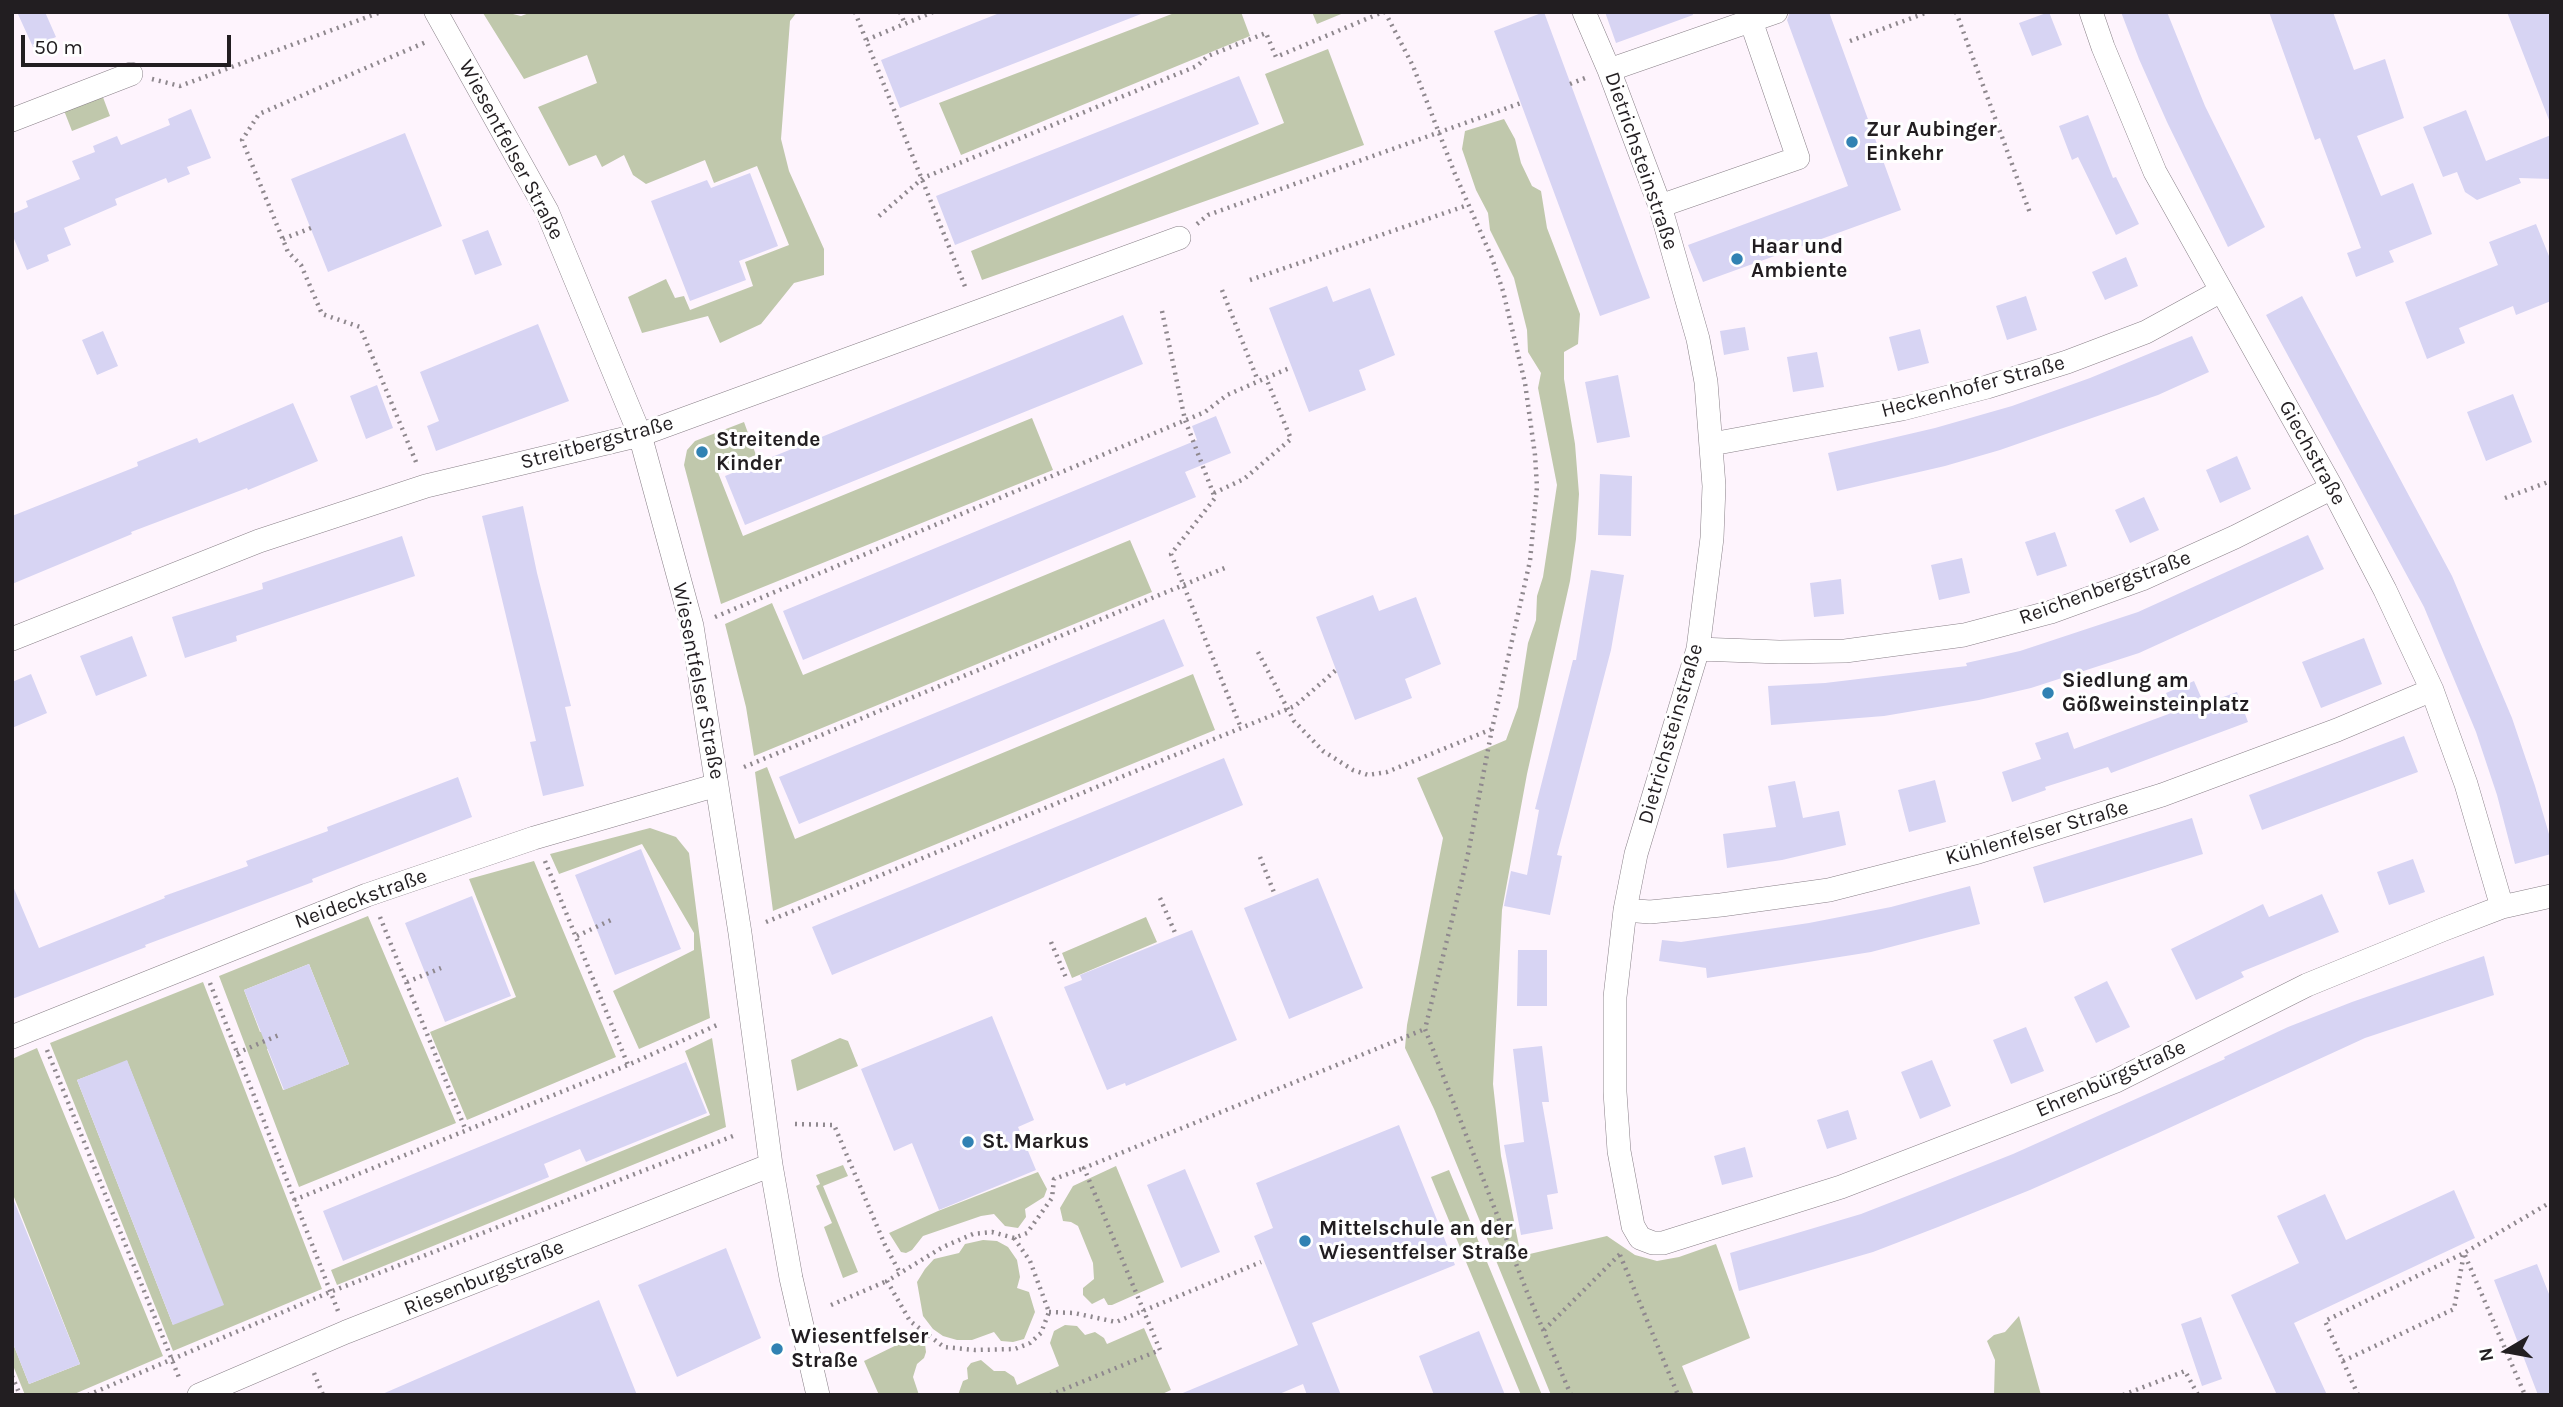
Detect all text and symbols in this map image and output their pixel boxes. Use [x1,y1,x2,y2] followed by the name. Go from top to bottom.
[24,21,234,65] scale bar
[34,35,83,59] text: 50 m
[453,56,569,244] street label: Wiesentfelser Straße
[1599,69,1683,253] street label: Dietrichsteinstraße
[1866,117,1997,167] place label: Zur Aubinger Einkehr
[1844,134,1860,150] marker: Zur Aubinger Einkehr
[1751,234,1847,284] place label: Haar und Ambiente
[1729,251,1745,267] marker: Haar und Ambiente
[1878,350,2068,424] street label: Heckenhofer Straße
[2273,396,2351,510] street label: Giechstraße
[518,410,676,476] street label: Streitbergstraße
[716,427,820,477] place label: Streitende Kinder
[694,444,710,460] marker: Streitende Kinder
[2016,545,2194,631] street label: Reichenbergstraße
[667,580,729,782] street label: Wiesentfelser Straße
[1633,641,1709,827] street label: Dietrichsteinstraße
[2062,668,2249,718] place label: Siedlung am Gößweinsteinplatz
[2040,685,2056,701] marker: Siedlung am Gößweinsteinplatz
[1943,795,2131,871] street label: Kühlenfelser Straße
[291,863,431,935] street label: Neideckstraße
[2032,1035,2190,1123] street label: Ehrenbürgstraße
[982,1129,1089,1155] place label: St. Markus
[960,1134,976,1150] marker: St. Markus
[1319,1216,1528,1266] place label: Mittelschule an der Wiesentfelser Straße
[1297,1233,1313,1249] marker: Mittelschule an der Wiesentfelser Straße
[400,1234,568,1322] street label: Riesenburgstraße
[2472,1316,2542,1386] north arrow
[791,1324,928,1374] place label: Wiesentfelser Straße
[769,1341,785,1357] marker: Wiesentfelser Straße
[2474,1346,2498,1363] text: N

